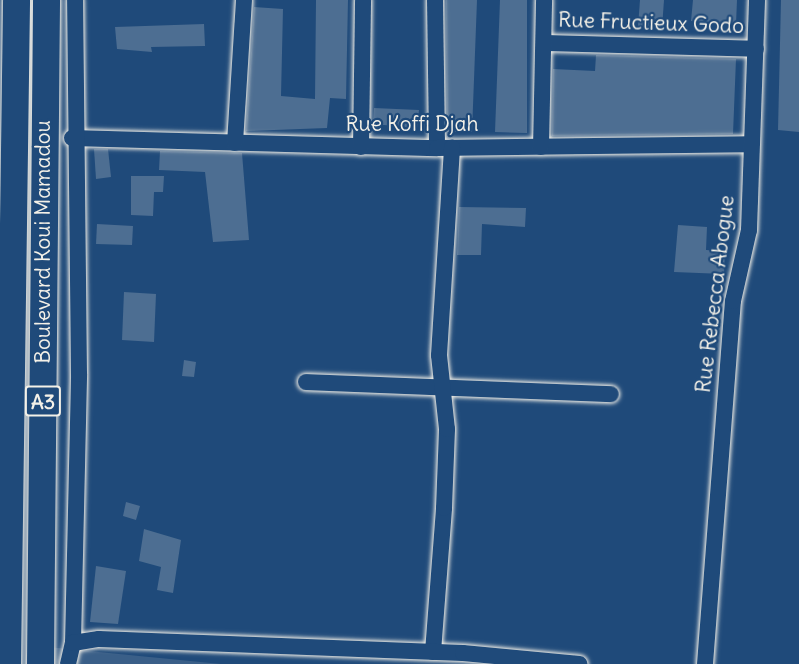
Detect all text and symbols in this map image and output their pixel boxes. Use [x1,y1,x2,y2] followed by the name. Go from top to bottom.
[558,7,744,39] street label: Rue Fructieux Godo
[345,111,479,137] street label: Rue Koffi Djah
[30,120,56,364] street label: Boulevard Koui Mamadou
[690,194,740,394] street label: Rue Rebecca Abogue
[24,384,63,418] road number: A3

